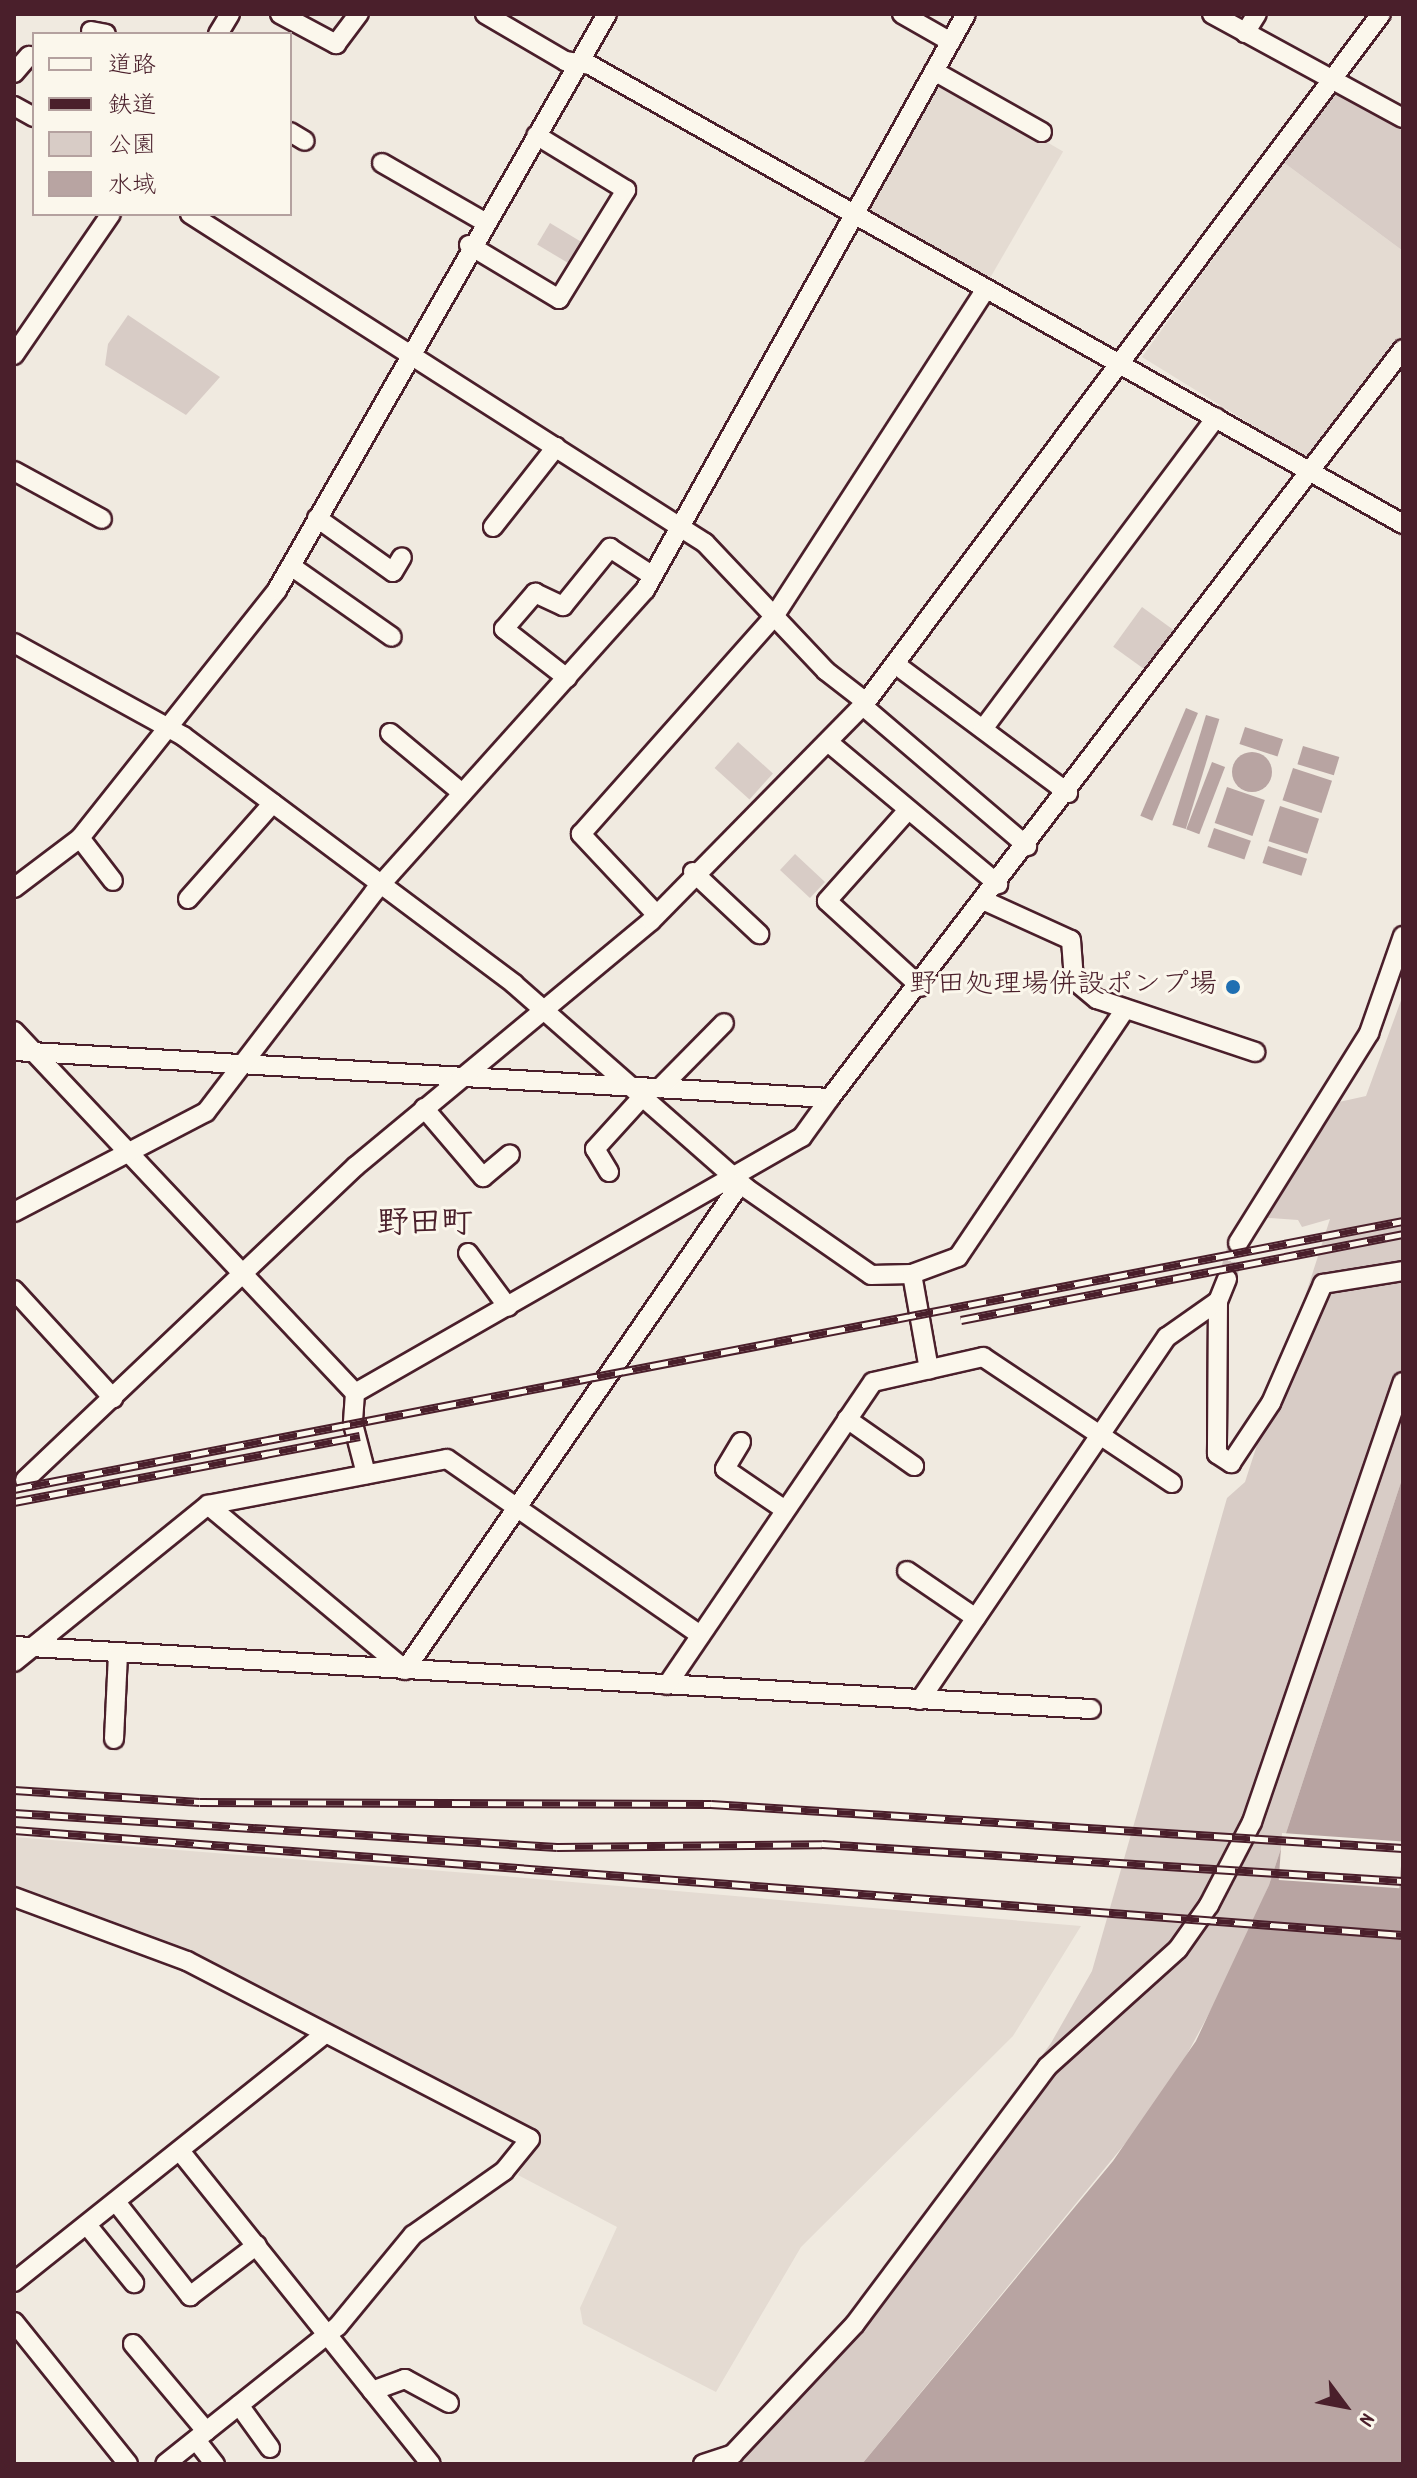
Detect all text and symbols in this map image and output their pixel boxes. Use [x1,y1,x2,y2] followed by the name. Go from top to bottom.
[32,32,292,216] legend
[108,50,156,84] text: 道路
[108,90,156,124] text: 鉄道
[108,130,156,164] text: 公園
[108,170,156,204] text: 水域
[909,970,1217,1004] place label: 野田処理場併設ポンプ場
[1224,978,1242,996] marker: 野田処理場併設ポンプ場
[377,1207,473,1245] district label: 野田町
[1305,2366,1385,2446] north arrow
[1350,2406,1382,2432] text: N

